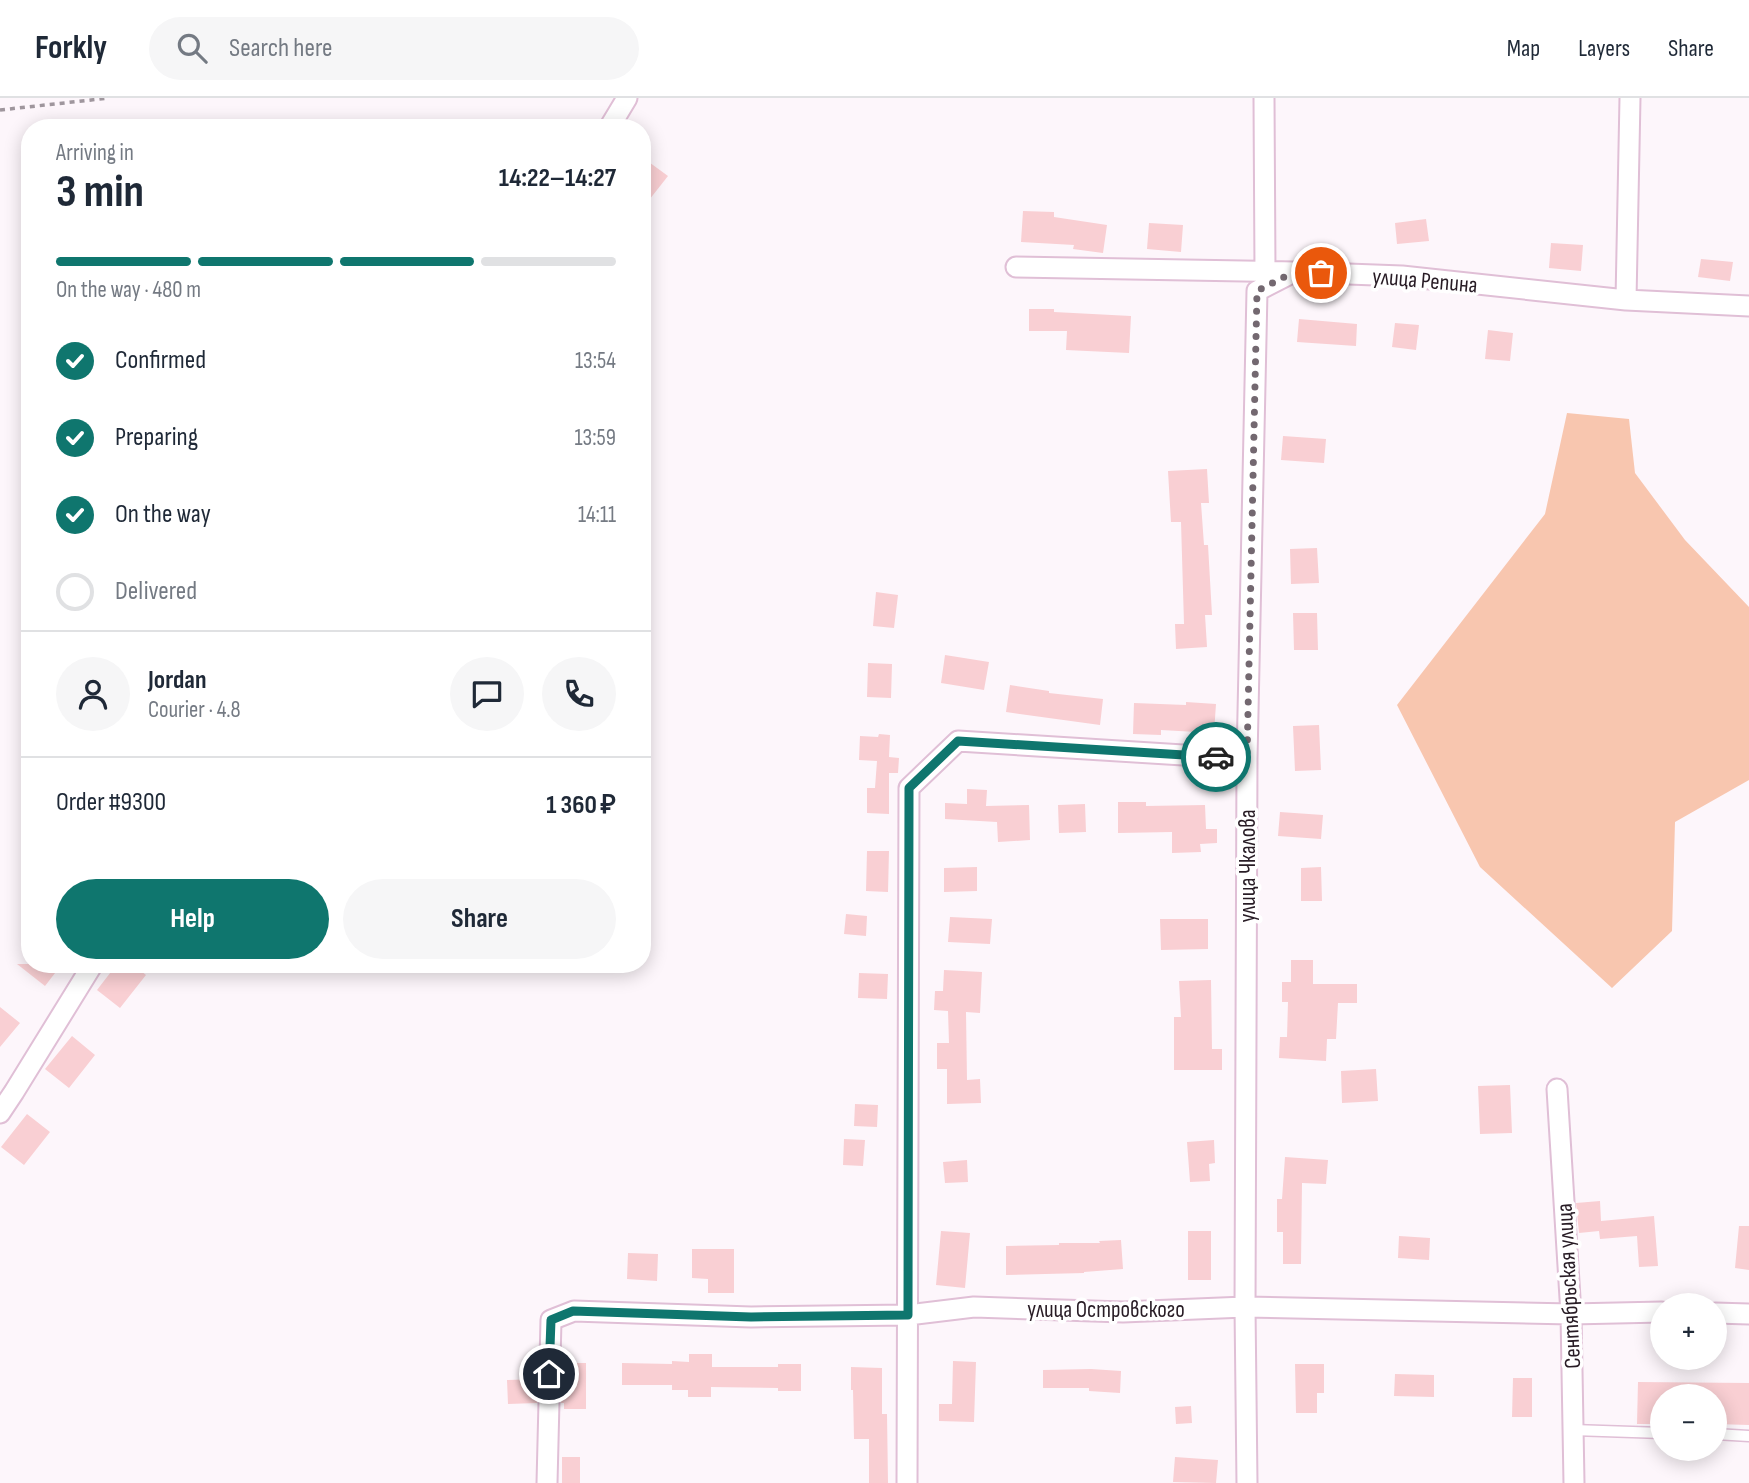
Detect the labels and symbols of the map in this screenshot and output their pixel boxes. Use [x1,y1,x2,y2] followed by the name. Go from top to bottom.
[1291,243,1351,303] pin
[1371,262,1479,300] street label: улица Репина
[1181,722,1251,792] courier
[1234,809,1262,923] street label: улица Чкалова
[1551,1203,1587,1369] street label: Сентябрьская улица
[1027,1296,1185,1324] street label: улица Островского
[519,1344,579,1404] pin

